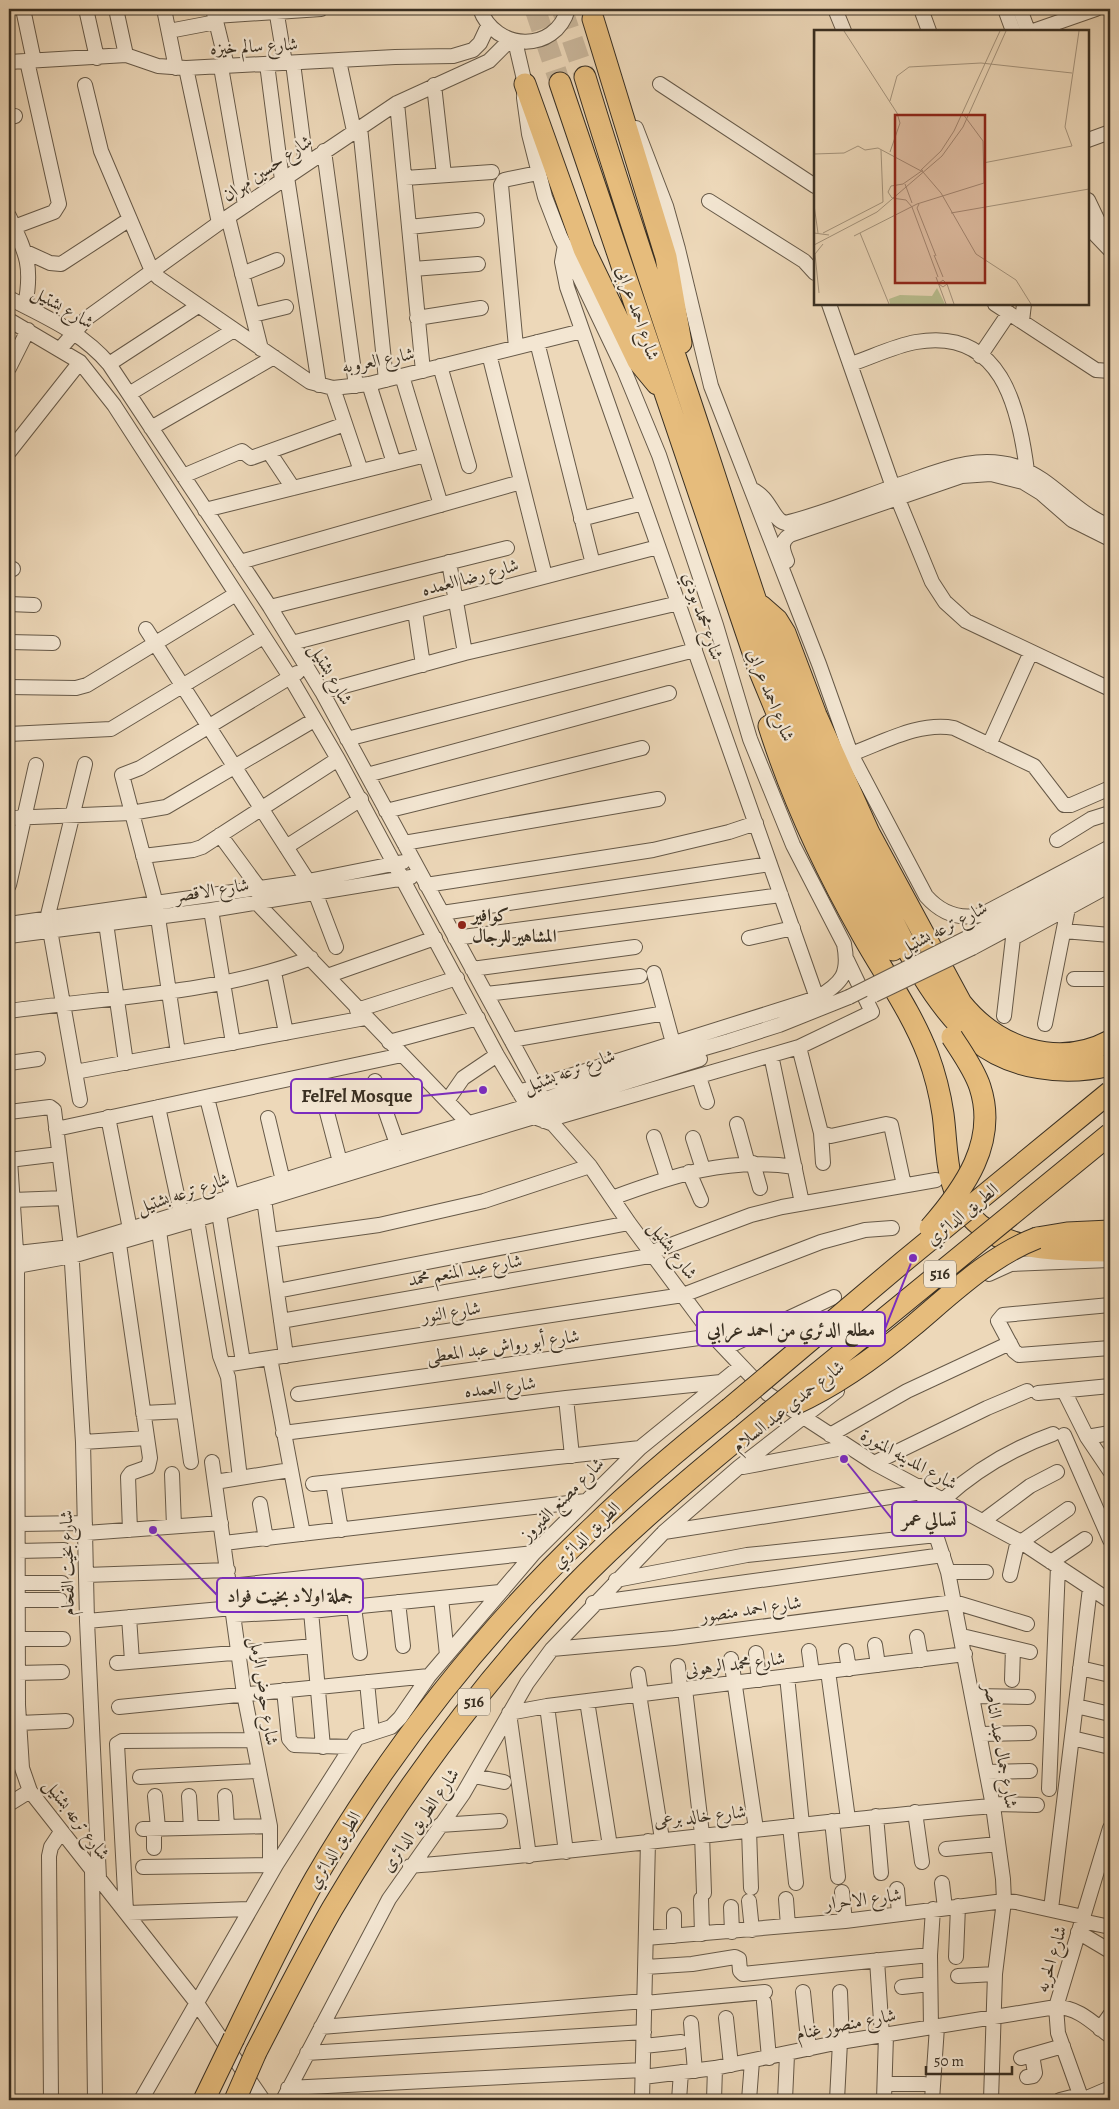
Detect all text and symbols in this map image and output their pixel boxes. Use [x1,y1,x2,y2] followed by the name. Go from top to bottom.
[814,30,1089,305] inset map
[209,32,299,64] street label: شارع سالم خيزه
[217,129,318,209] street label: شارع حسين مهران
[608,263,665,364] street label: شارع احمد عرابى
[26,280,98,337] street label: شارع بشتيل
[340,341,417,382] street label: شارع العروبه
[419,553,522,604] street label: شارع رضا العمده
[674,569,729,664] street label: شارع محمد بودي
[301,639,358,711] street label: شارع بشتيل
[739,645,801,746] street label: شارع احمد عرابى
[171,872,251,911] street label: شارع الاقصر
[895,895,993,963] street label: شارع ترعه بشتيل
[470,903,557,948] place label: كوافير المشاهير للرجال
[456,919,468,931] marker: كوافير المشاهير للرجال
[520,1043,619,1102] street label: شارع ترعه بشتيل
[291,1079,422,1113] callout: FelFel Mosque
[301,1083,413,1109] text: FelFel Mosque
[133,1167,233,1222] street label: شارع ترعه بشتيل
[921,1177,1005,1253] street label: الطريق الدائري
[641,1216,703,1286] street label: شارع بشتيل
[406,1248,525,1297] street label: شارع عبد المنعم محمد
[924,1260,956,1288] road number: 516
[418,1295,483,1332] street label: شارع النور
[697,1312,885,1346] callout: مطلع الدئري من احمد عرابي
[706,1317,875,1347] text: مطلع الدئري من احمد عرابي
[425,1322,581,1372] street label: شارع أبو رواش عبد المعطى
[727,1354,852,1461] street label: شارع حمدي عبد السلام
[463,1371,538,1406] street label: شارع العمده
[855,1423,962,1498] street label: شارع المدينه المنورة
[513,1452,612,1551] street label: شارع مصنع الفيروز
[546,1496,628,1576] street label: الطريق الدائري
[892,1502,966,1536] callout: تسالي عمر
[900,1507,956,1535] text: تسالي عمر
[54,1510,84,1616] street label: شارع بخيت الفحام
[217,1578,363,1612] callout: جملة اولاد بخيت فواد
[227,1583,353,1609] text: جملة اولاد بخيت فواد
[697,1590,803,1631] street label: شارع احمد منصور
[241,1635,284,1748] street label: شارع حوض الرمل
[684,1646,787,1685] street label: شارع محمد الرهونى
[975,1680,1024,1811] street label: شارع جمال عبد الناصر
[458,1688,490,1715] road number: 516
[375,1763,467,1878] street label: شارع الطريق الدائرى
[36,1773,116,1867] street label: شارع ترعه بشتيل
[653,1799,748,1836] street label: شارع خالد برعى
[301,1807,369,1895] street label: الطريق الدائري
[821,1882,903,1919] street label: شارع الاحرار
[1029,1923,1075,1996] street label: شارع الحريه
[794,2003,899,2049] street label: شارع منصور غنام
[926,2044,1013,2076] scale bar
[934,2051,964,2071] text: 50 m

